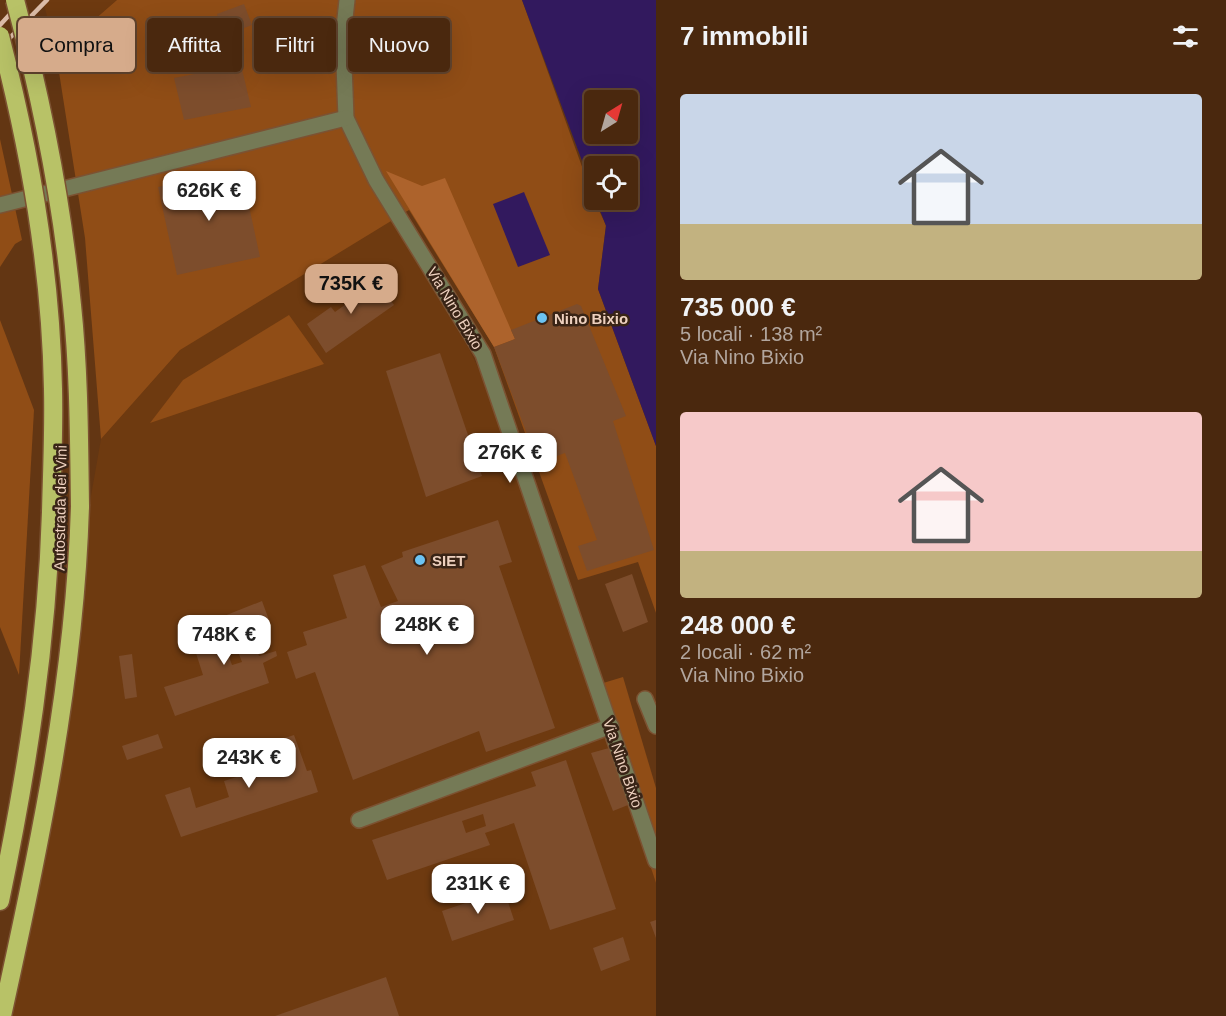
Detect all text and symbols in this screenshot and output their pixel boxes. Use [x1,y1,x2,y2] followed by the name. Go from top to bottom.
[18,18,135,72] chip: Compra
[147,18,242,72] chip: Affitta
[254,18,336,72] chip: Filtri
[348,18,450,72] chip: Nuovo
[1169,20,1202,53] icon: filters
[680,21,809,51] text: 7 immobili
[584,90,638,144] north arrow
[584,90,638,210] map controls
[887,133,995,241] icon: home
[584,156,638,210] button: locate
[160,171,258,222] pin: 626K €
[177,179,241,201] text: 626K €
[302,264,400,315] pin: 735K €
[424,264,486,352] street label: Via Nino Bixio
[319,272,383,294] text: 735K €
[680,292,796,322] text: 735 000 €
[554,310,628,327] place label: Nino Bixio
[535,311,549,325] marker: Nino Bixio
[680,323,822,345] text: 5 locali · 138 m²
[680,346,804,368] text: Via Nino Bixio
[461,433,559,484] pin: 276K €
[478,441,542,463] text: 276K €
[50,445,70,571] street label: Autostrada dei Vini
[887,451,995,559] icon: home
[432,552,465,569] place label: SIET
[413,553,427,567] marker: SIET
[378,605,476,656] pin: 248K €
[680,610,796,640] text: 248 000 €
[395,613,459,635] text: 248K €
[175,615,273,666] pin: 748K €
[192,623,256,645] text: 748K €
[680,641,811,663] text: 2 locali · 62 m²
[680,664,804,686] text: Via Nino Bixio
[600,716,646,810] street label: Via Nino Bixio
[200,738,298,789] pin: 243K €
[217,746,281,768] text: 243K €
[429,864,527,915] pin: 231K €
[446,872,510,894] text: 231K €

